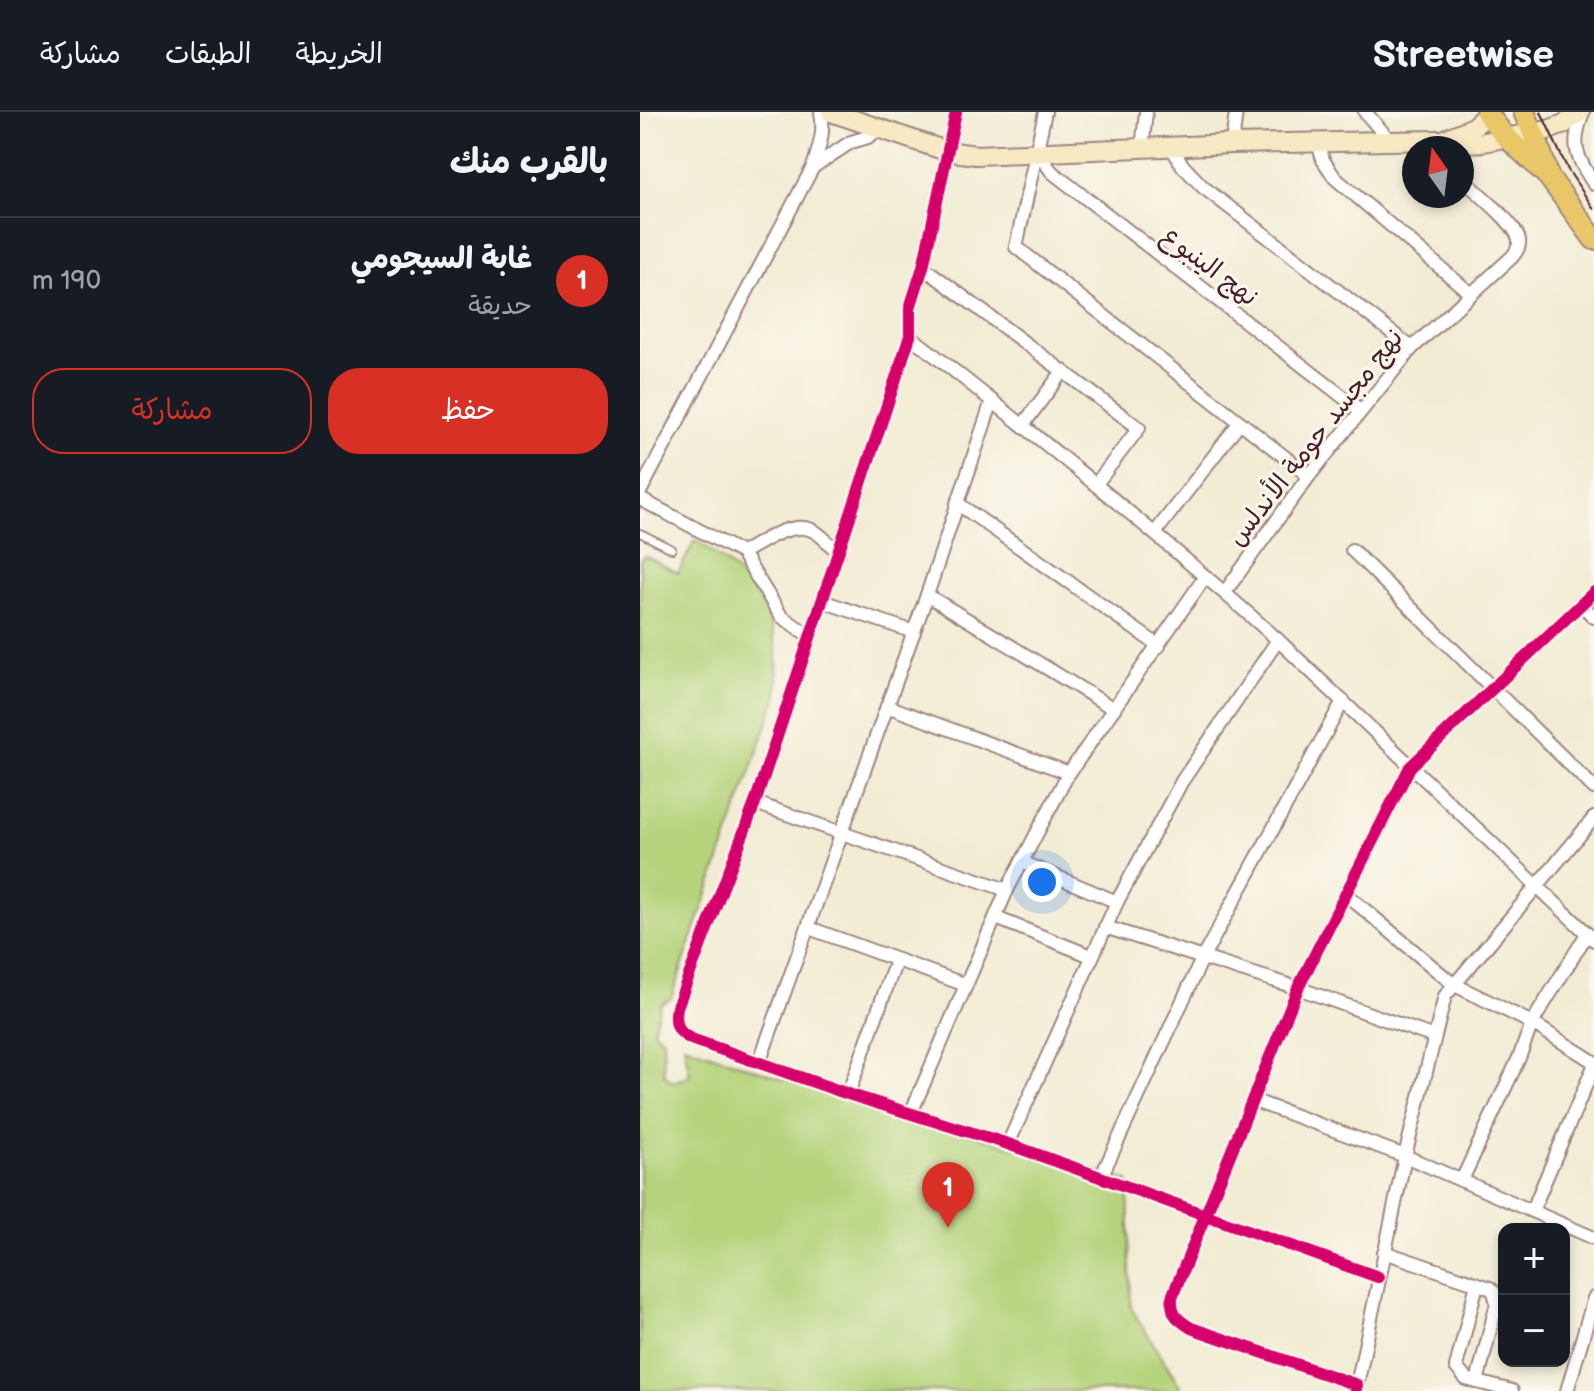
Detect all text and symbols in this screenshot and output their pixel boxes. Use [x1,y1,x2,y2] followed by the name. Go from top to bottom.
[1373,33,1554,78] text: Streetwise
[40,38,121,71] text: مشاركة
[165,38,251,71] text: الطبقات
[295,38,383,71] text: الخريطة
[1402,136,1474,208] north arrow
[450,142,608,183] text: بالقرب منك
[1154,220,1264,314] street label: نهج الينبوع
[351,241,532,277] text: غابة السيجومي
[32,266,101,297] text: 190 m
[577,266,587,297] text: 1
[468,291,532,322] text: حديقة
[1218,321,1411,553] street label: نهج مجسد حومة الأندلس
[32,368,312,454] button: مشاركة
[328,368,608,454] button: حفظ
[1022,862,1062,902] your location
[922,1162,974,1228] pin: 1
[1498,1223,1570,1367] map controls
[1498,1223,1570,1295] button: +
[1498,1295,1570,1367] button: −

